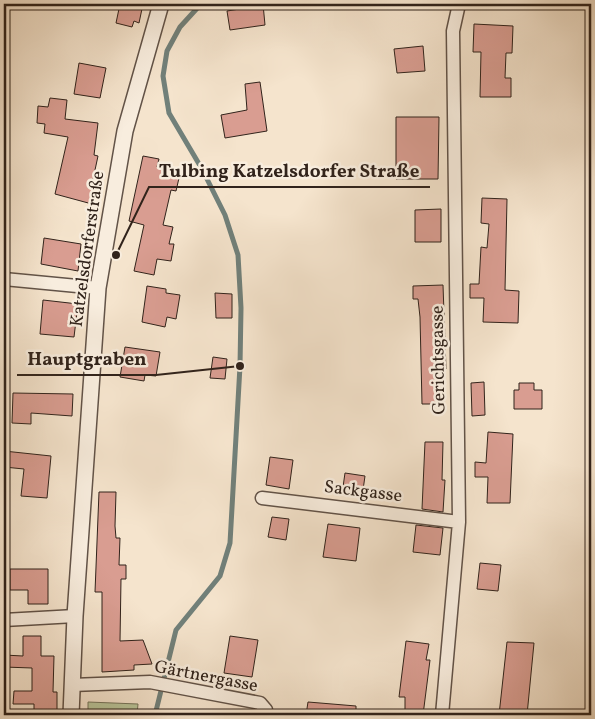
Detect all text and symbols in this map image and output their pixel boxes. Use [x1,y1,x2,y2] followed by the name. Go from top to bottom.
[149,153,430,187] callout: Tulbing Katzelsdorfer Straße
[159,159,420,185] text: Tulbing Katzelsdorfer Straße
[65,169,111,329] street label: Katzelsdorferstraße
[426,305,452,415] street label: Gerichtsgasse
[17,341,156,375] callout: Hauptgraben
[27,347,147,373] text: Hauptgraben
[323,475,403,509] street label: Sackgasse
[152,655,260,699] street label: Gärtnergasse

